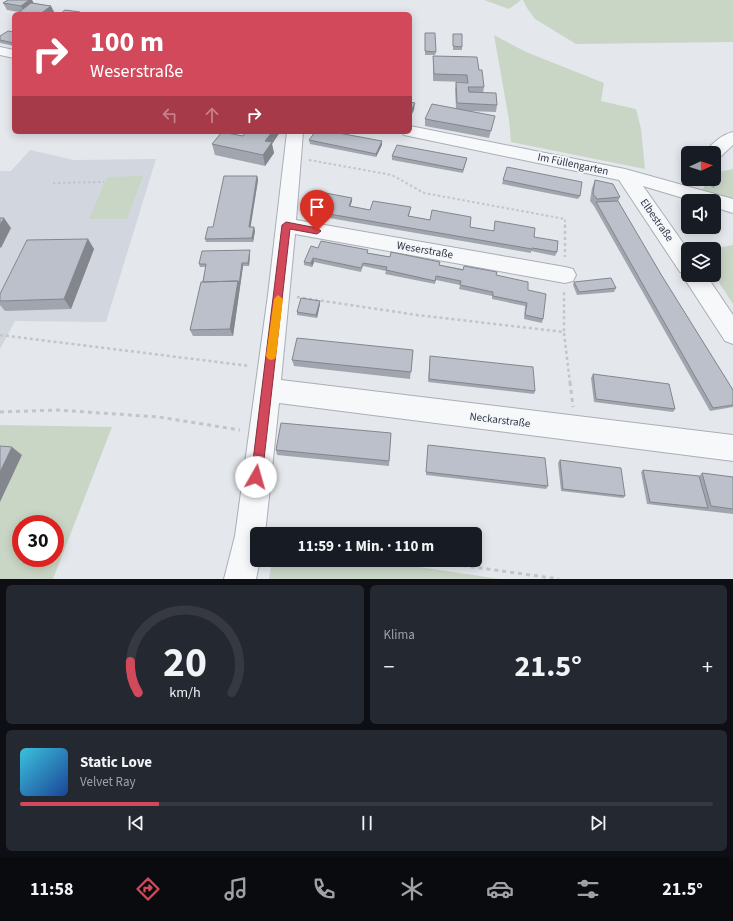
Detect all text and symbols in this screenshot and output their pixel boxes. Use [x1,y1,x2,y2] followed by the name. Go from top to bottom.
[90,22,164,62] text: 100 m
[24,28,76,80] icon: right
[90,59,183,84] text: Weserstraße
[159,104,181,126] icon: left
[201,104,223,126] icon: ahead
[243,104,265,126] icon: right
[681,146,721,186] north arrow
[681,146,721,282] map controls
[536,149,610,179] street label: Im Füllengarten
[300,190,334,231] pin
[681,194,721,234] button: sound
[306,196,328,218] icon: arrive
[637,196,678,245] street label: Elbestraße
[396,238,455,262] street label: Weserstraße
[681,242,721,282] button: layers
[469,409,532,431] street label: Neckarstraße
[235,456,277,498] position arrow
[12,515,64,567] speed limit sign: 30
[298,536,434,557] text: 11:59 · 1 Min. · 110 m
[384,626,415,644] text: Klima
[163,632,207,692] text: 20
[515,645,582,688] text: 21.5°
[384,651,394,683] text: −
[702,651,713,683] text: +
[169,681,201,702] text: km/h
[80,752,152,773] text: Static Love
[80,773,136,791] text: Velvet Ray
[125,812,147,834] icon: previous
[356,812,378,834] icon: pause
[587,812,609,834] icon: next
[134,875,162,903] icon: directions
[222,875,250,903] icon: music
[310,875,338,903] icon: phone
[398,875,426,903] icon: climate
[486,875,514,903] icon: car
[574,875,602,903] icon: filters
[30,877,73,902] text: 11:58
[662,877,703,902] text: 21.5°

